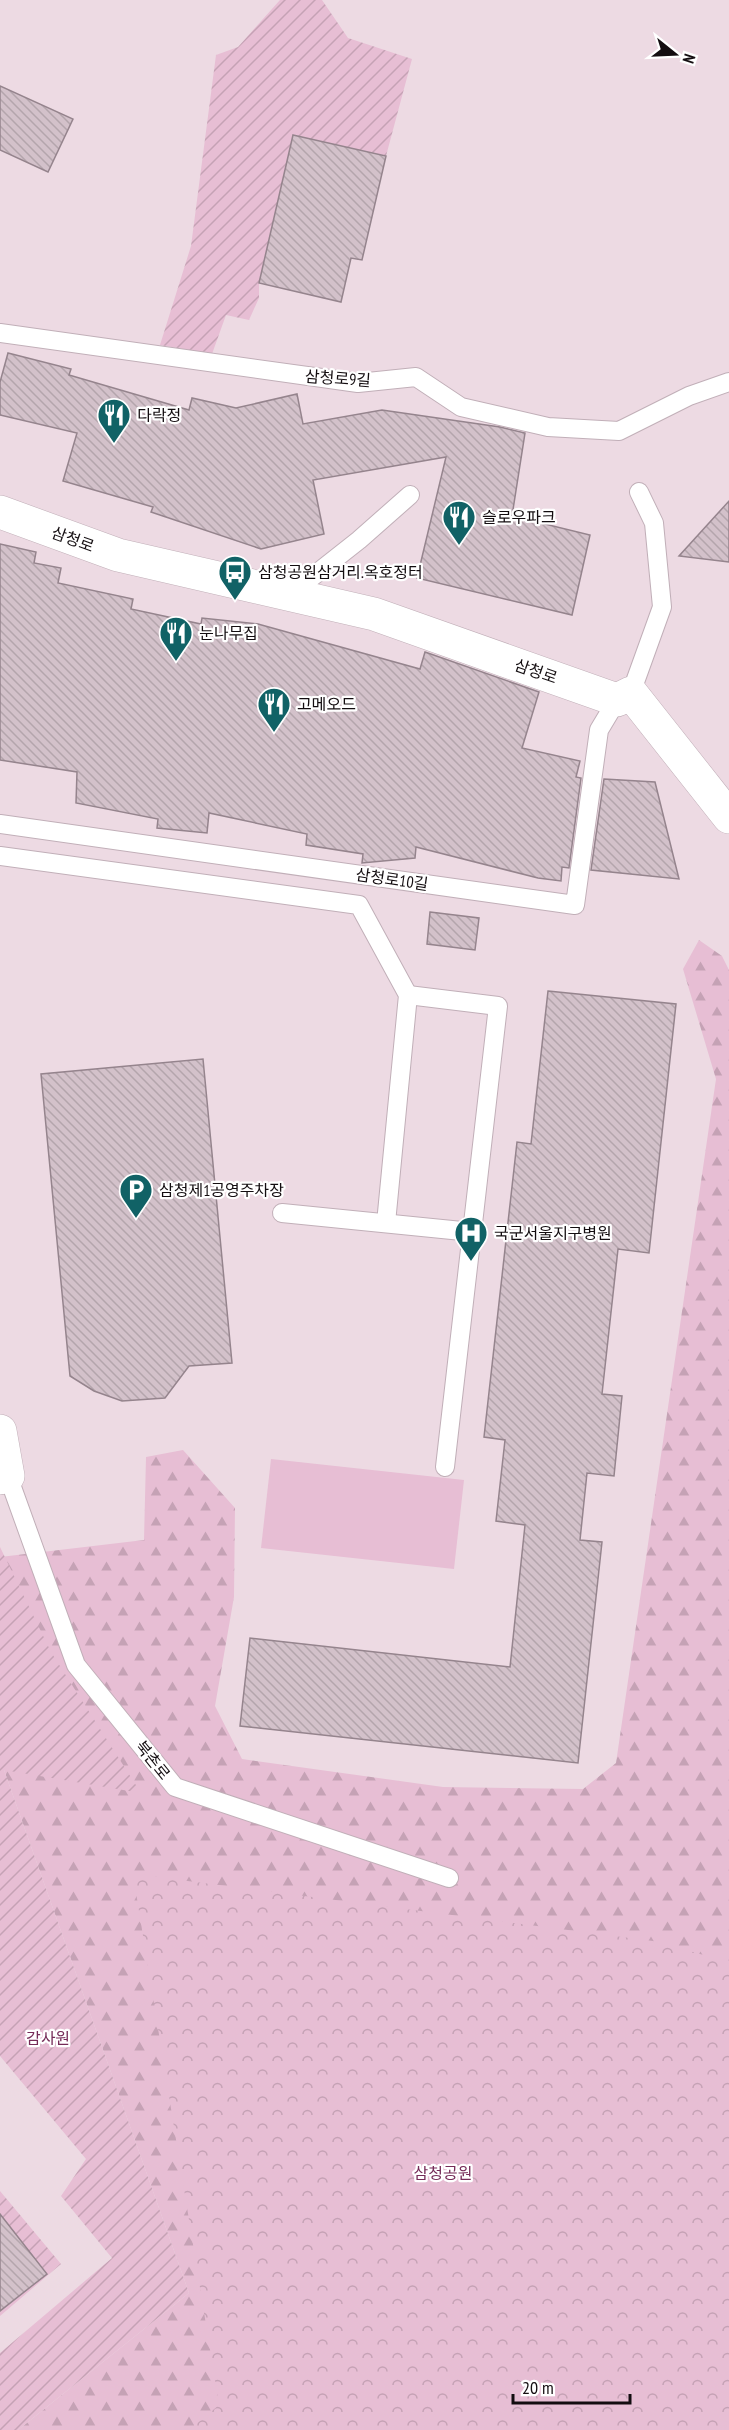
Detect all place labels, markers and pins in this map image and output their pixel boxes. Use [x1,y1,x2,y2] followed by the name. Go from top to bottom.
[96,397,132,444] restaurant icon: 다락정
[137,405,181,425] place label: 다락정
[441,499,477,546] restaurant icon: 슬로우파크
[482,507,556,527] place label: 슬로우파크
[217,554,253,601] bus stop icon: 삼청공원삼거리.옥호정터
[258,562,423,582] place label: 삼청공원삼거리.옥호정터
[158,615,194,662] restaurant icon: 눈나무집
[199,623,258,643] place label: 눈나무집
[256,686,292,733] restaurant icon: 고메오드
[297,694,356,714] place label: 고메오드
[118,1172,154,1219] parking icon: 삼청제1공영주차장
[159,1180,284,1200] place label: 삼청제1공영주차장
[453,1215,489,1262] hospital icon: 국군서울지구병원
[494,1223,612,1243] place label: 국군서울지구병원

